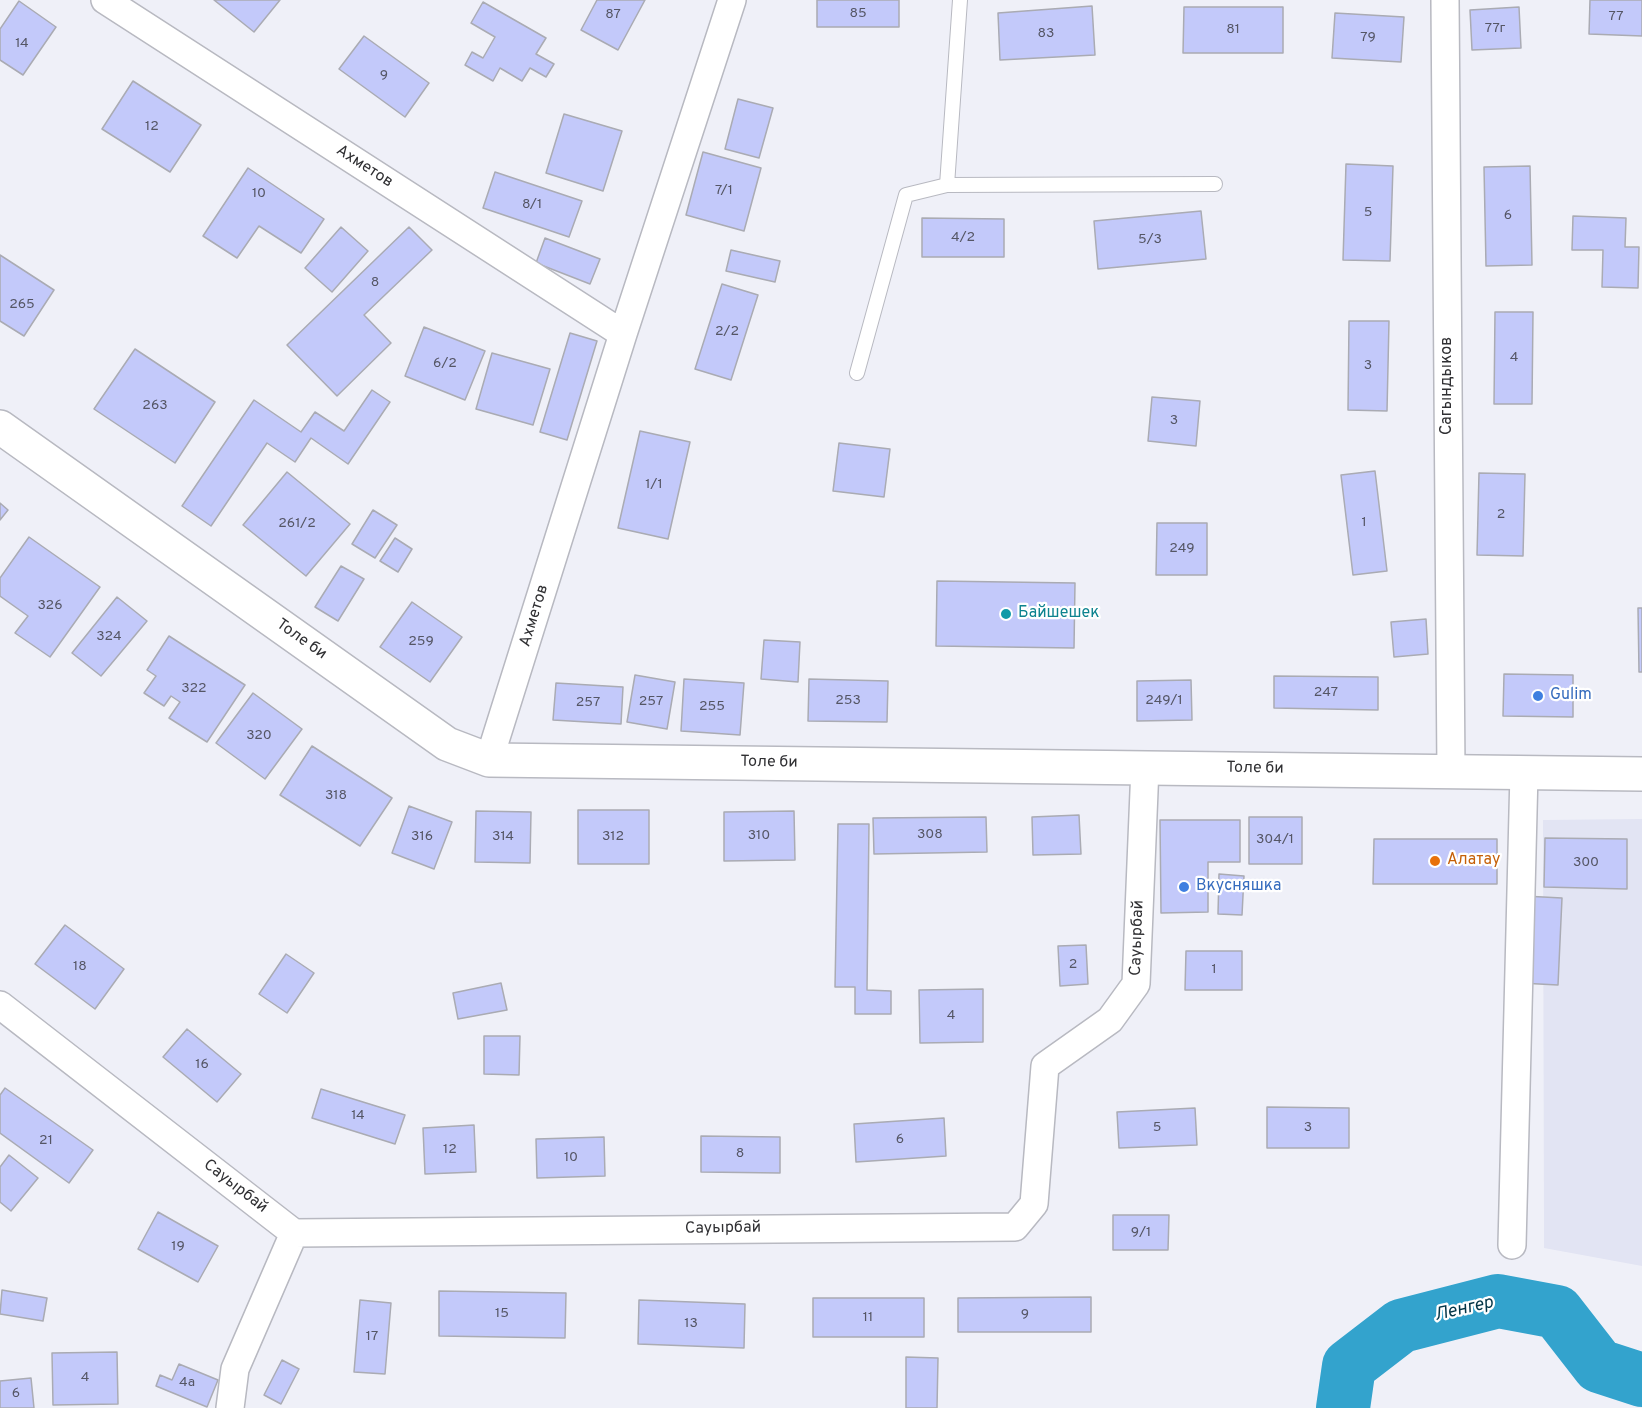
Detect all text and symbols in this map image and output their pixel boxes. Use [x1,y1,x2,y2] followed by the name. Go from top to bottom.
[849,6,867,22] house number: 85
[605,7,621,23] house number: 87
[1608,9,1624,25] house number: 77
[1485,21,1505,37] house number: 77г
[1226,22,1240,38] house number: 81
[1038,26,1054,42] house number: 83
[1360,30,1376,46] house number: 79
[15,36,29,52] house number: 14
[380,68,388,84] house number: 9
[145,119,159,135] house number: 12
[332,142,396,192] street label: Ахметов
[715,183,733,199] house number: 7/1
[252,186,266,202] house number: 10
[522,197,542,213] house number: 8/1
[1364,205,1372,221] house number: 5
[1504,208,1512,224] house number: 6
[951,230,975,246] house number: 4/2
[1138,232,1162,248] house number: 5/3
[371,275,379,291] house number: 8
[9,297,35,313] house number: 265
[715,324,739,340] house number: 2/2
[1438,337,1458,435] street label: Сагындыков
[1510,350,1518,366] house number: 4
[433,356,457,372] house number: 6/2
[1364,358,1372,374] house number: 3
[142,398,168,414] house number: 263
[1170,413,1178,429] house number: 3
[645,477,663,493] house number: 1/1
[1497,507,1505,523] house number: 2
[1361,515,1367,531] house number: 1
[278,516,316,532] house number: 261/2
[1169,541,1195,557] house number: 249
[516,583,554,649] street label: Ахметов
[37,598,63,614] house number: 326
[1018,604,1099,624] place label: Байшешек
[999,607,1013,621] marker: Байшешек
[272,616,330,664] street label: Толе би
[96,629,122,645] house number: 324
[408,634,434,650] house number: 259
[181,681,207,697] house number: 322
[1314,685,1338,701] house number: 247
[1550,686,1592,706] place label: Gulim
[1531,689,1545,703] marker: Gulim
[835,693,861,709] house number: 253
[1145,693,1183,709] house number: 249/1
[639,694,663,710] house number: 257
[576,695,600,711] house number: 257
[699,699,725,715] house number: 255
[246,728,272,744] house number: 320
[740,753,798,773] street label: Толе би
[1226,759,1284,779] street label: Толе би
[325,788,347,804] house number: 318
[917,827,943,843] house number: 308
[748,828,770,844] house number: 310
[411,829,433,845] house number: 316
[492,829,514,845] house number: 314
[602,829,624,845] house number: 312
[1256,832,1294,848] house number: 304/1
[1447,851,1500,871] place label: Алатау
[1428,854,1442,868] marker: Алатау
[1573,855,1599,871] house number: 300
[1196,877,1281,897] place label: Вкусняшка
[1177,880,1191,894] marker: Вкусняшка
[1127,900,1149,976] street label: Сауырбай
[1069,957,1077,973] house number: 2
[73,959,87,975] house number: 18
[1211,962,1217,978] house number: 1
[947,1008,955,1024] house number: 4
[195,1057,209,1073] house number: 16
[351,1108,365,1124] house number: 14
[1153,1120,1161,1136] house number: 5
[1304,1120,1312,1136] house number: 3
[896,1132,904,1148] house number: 6
[39,1133,53,1149] house number: 21
[443,1142,457,1158] house number: 12
[736,1146,744,1162] house number: 8
[564,1150,578,1166] house number: 10
[199,1156,271,1218] street label: Сауырбай
[685,1219,761,1239] street label: Сауырбай
[1131,1225,1151,1241] house number: 9/1
[171,1239,185,1255] house number: 19
[1432,1293,1496,1327] water label: Ленгер
[495,1306,509,1322] house number: 15
[1021,1307,1029,1323] house number: 9
[863,1310,873,1326] house number: 11
[684,1316,698,1332] house number: 13
[366,1329,378,1345] house number: 17
[81,1370,89,1386] house number: 4
[179,1375,195,1391] house number: 4а
[12,1386,20,1402] house number: 6

